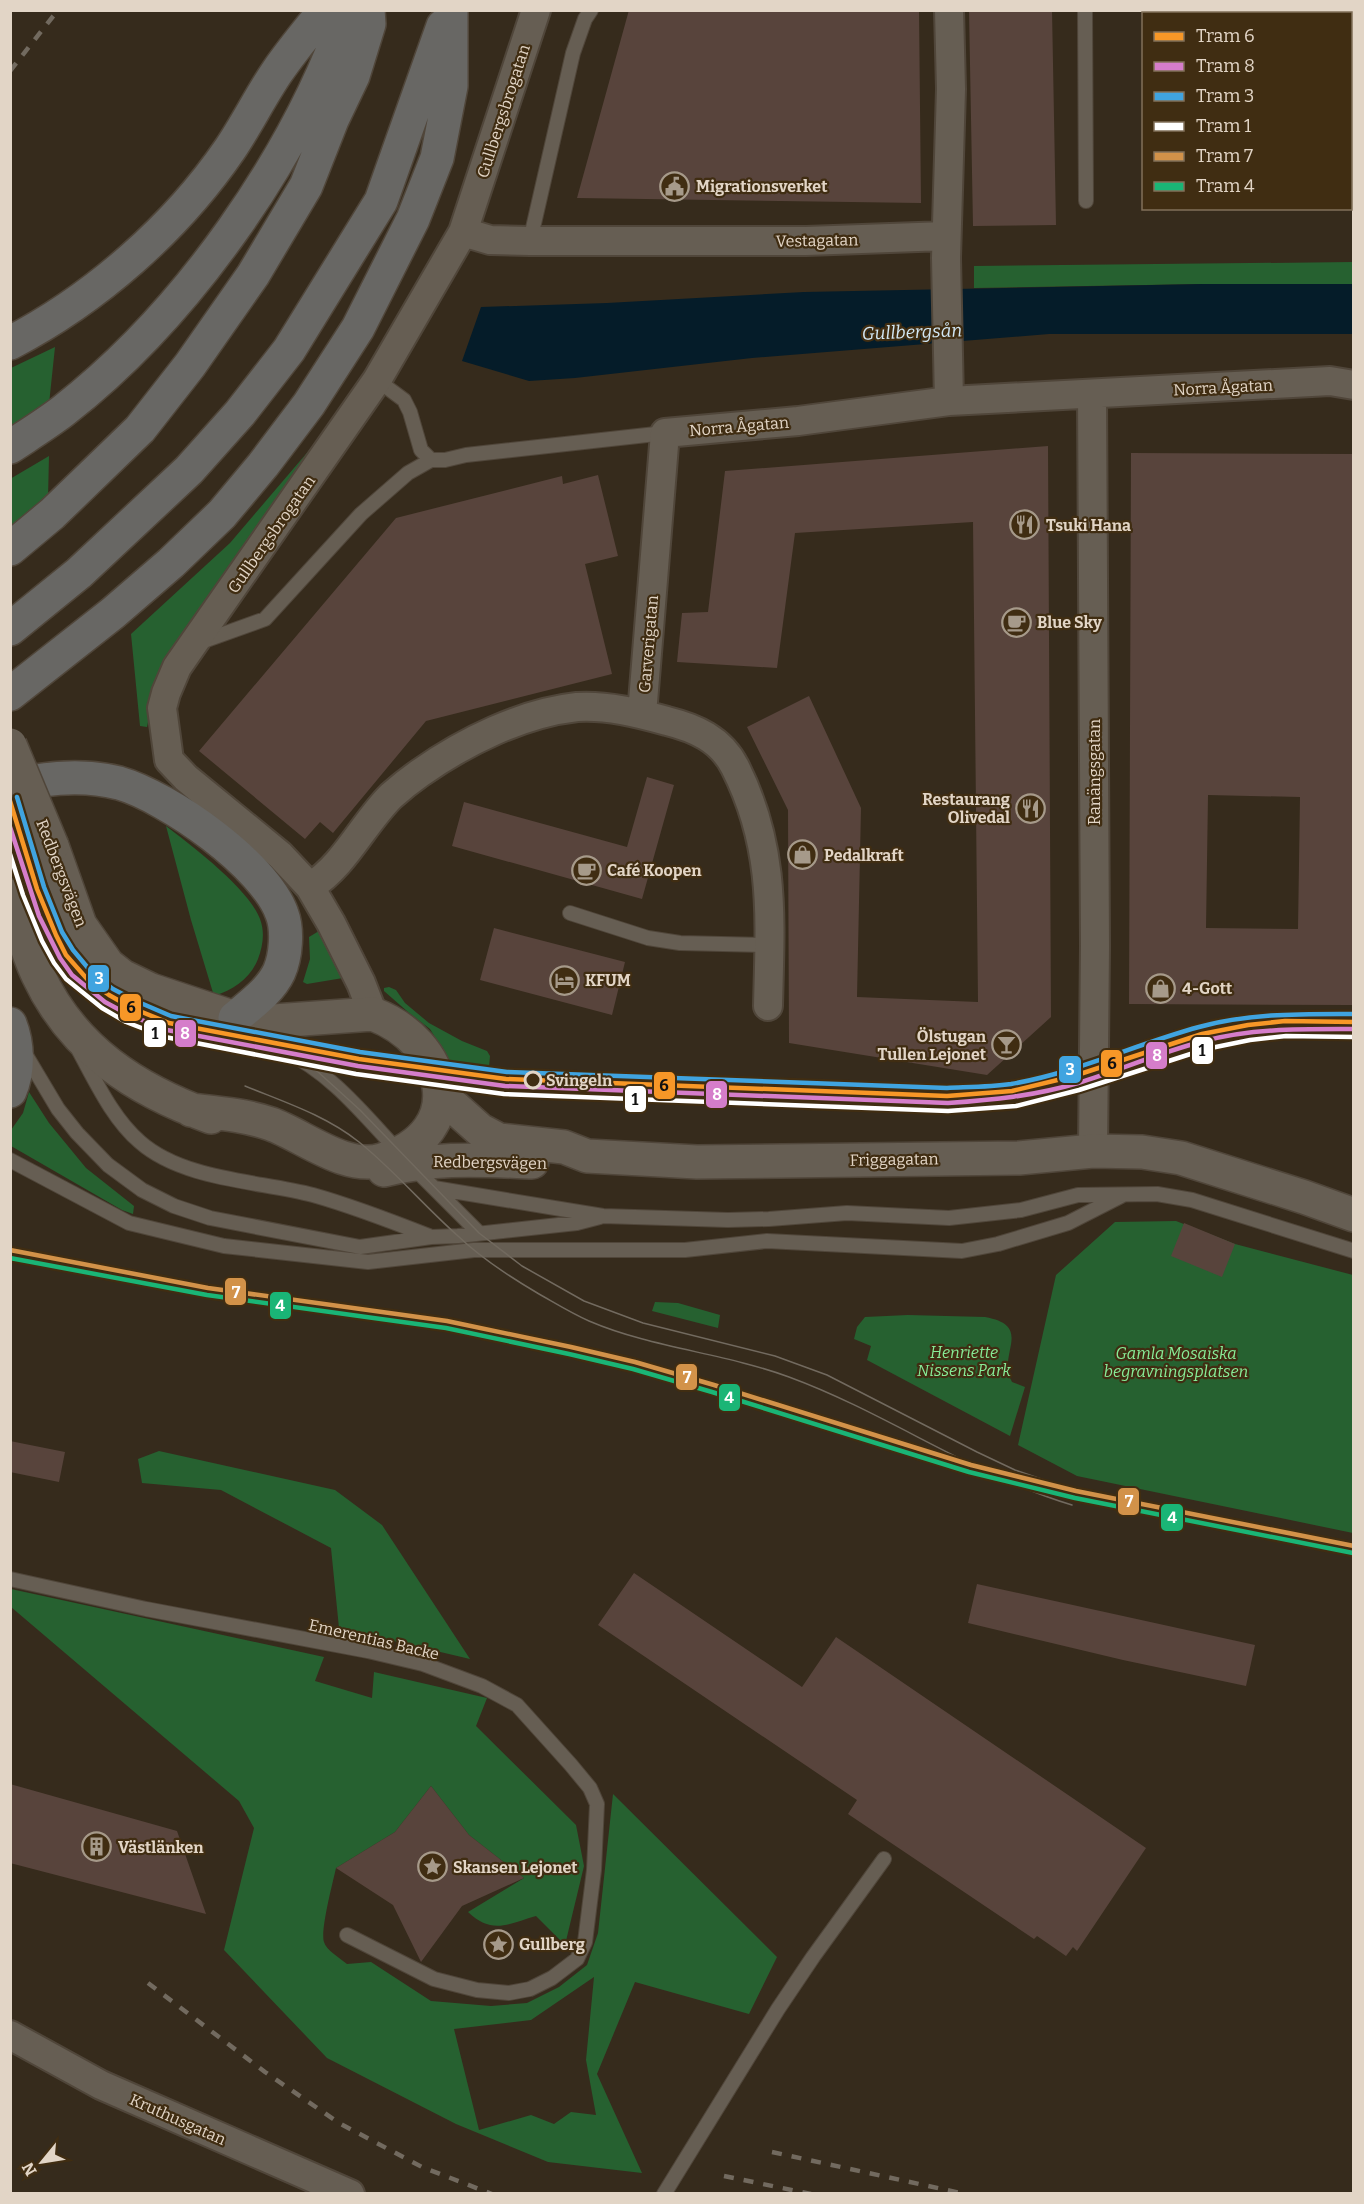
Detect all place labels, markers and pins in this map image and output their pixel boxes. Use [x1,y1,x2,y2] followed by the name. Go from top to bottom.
[659,170,691,202] public building icon: Migrationsverket
[696,177,828,196] place label: Migrationsverket
[1009,509,1041,541] restaurant icon: Tsuki Hana
[1046,516,1131,535] place label: Tsuki Hana
[1000,606,1032,638] cafe icon: Blue Sky
[1037,613,1102,632] place label: Blue Sky
[922,790,1010,827] place label: Restaurang Olivedal
[1015,792,1047,824] restaurant icon: Restaurang Olivedal
[787,839,819,871] shop icon: Pedalkraft
[824,846,904,865] place label: Pedalkraft
[570,854,602,886] cafe icon: Café Koopen
[607,861,702,880] place label: Café Koopen
[548,964,580,996] hotel icon: KFUM
[585,971,631,990] place label: KFUM
[1145,972,1177,1004] shop icon: 4-Gott
[1182,979,1233,998] place label: 4-Gott
[878,1027,987,1064] place label: Ölstugan Tullen Lejonet
[991,1029,1023,1061] bar icon: Ölstugan Tullen Lejonet
[524,1071,542,1089] marker: Svingeln
[546,1071,613,1090] place label: Svingeln
[81,1831,113,1863] building icon: Västlänken
[118,1838,204,1857] place label: Västlänken
[416,1851,448,1883] place icon: Skansen Lejonet
[453,1858,578,1877] place label: Skansen Lejonet
[482,1928,514,1960] place icon: Gullberg
[519,1935,585,1954] place label: Gullberg

